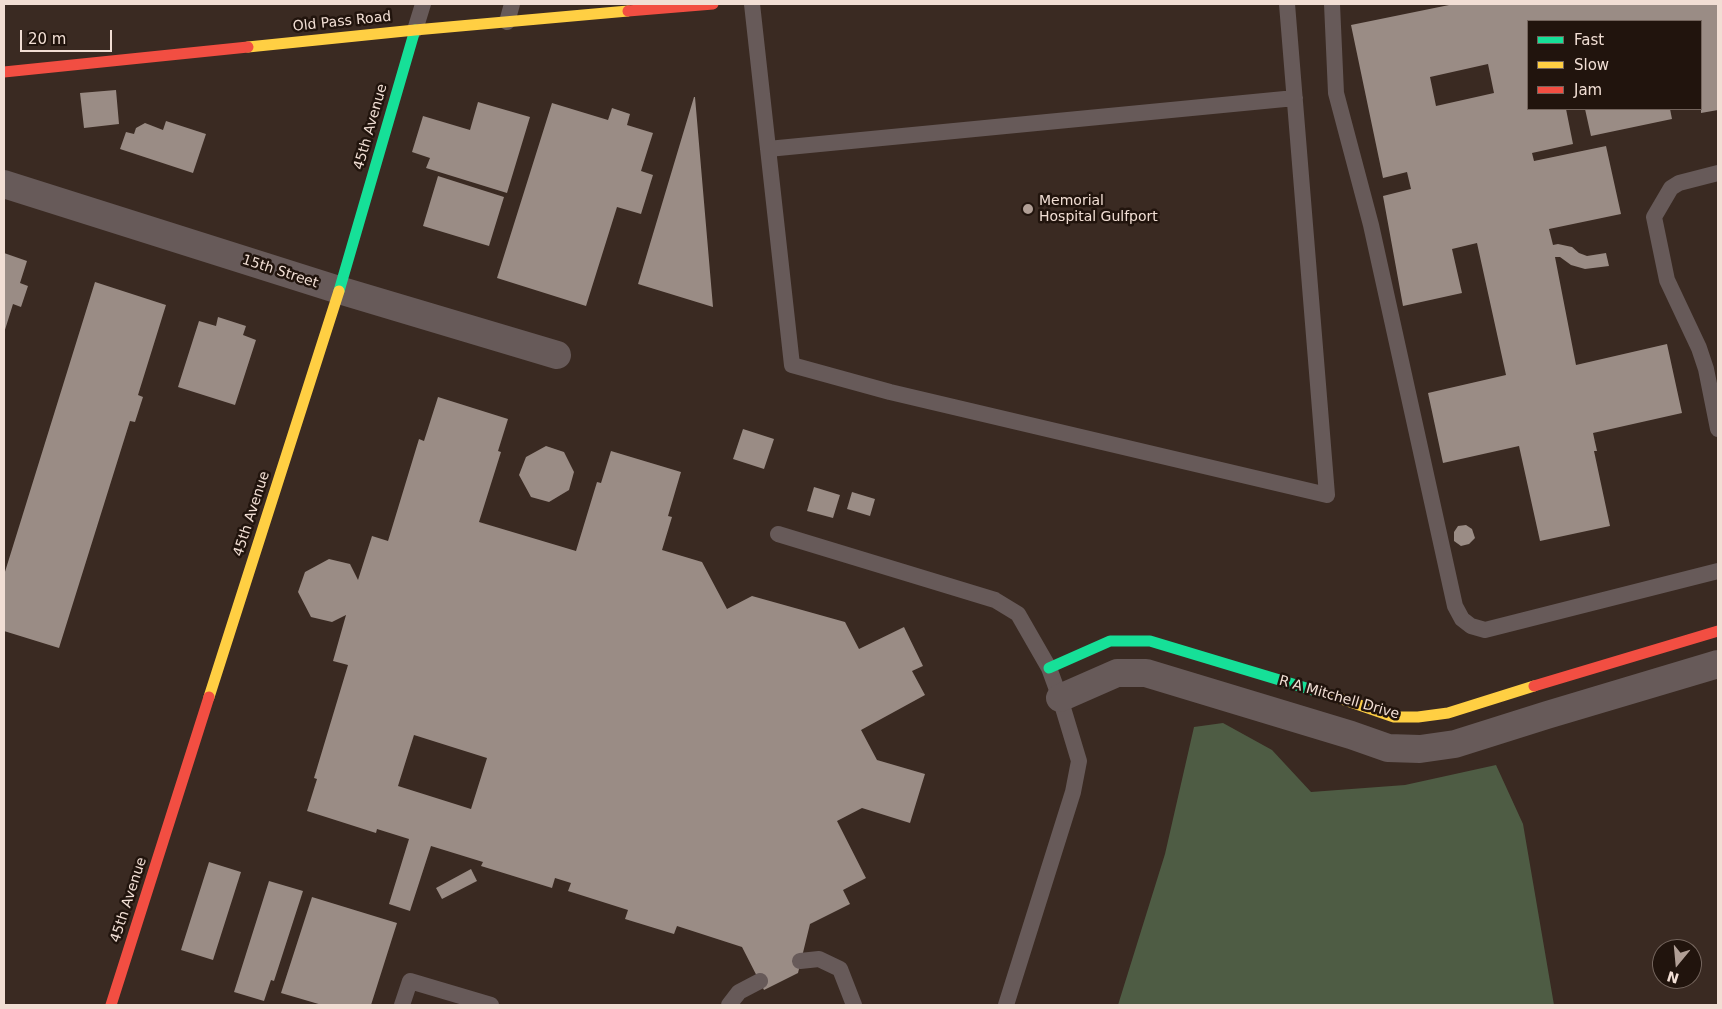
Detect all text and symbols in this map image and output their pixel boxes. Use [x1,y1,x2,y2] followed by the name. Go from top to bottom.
[292,8,392,36] street label: Old Pass Road
[22,20,115,52] scale bar
[1527,20,1702,110] legend
[28,30,66,48] text: 20 m
[1574,31,1604,49] text: Fast
[1574,56,1609,74] text: Slow
[1574,81,1602,99] text: Jam
[351,82,391,172] street label: 45th Avenue
[1039,193,1158,226] place label: Memorial Hospital Gulfport
[1021,202,1035,216] marker: Memorial Hospital Gulfport
[240,252,320,292] street label: 15th Street
[230,469,274,559] street label: 45th Avenue
[1277,673,1401,723] street label: R A Mitchell Drive
[107,855,151,945] street label: 45th Avenue
[1652,939,1702,989] north arrow
[1665,968,1681,987] text: N

